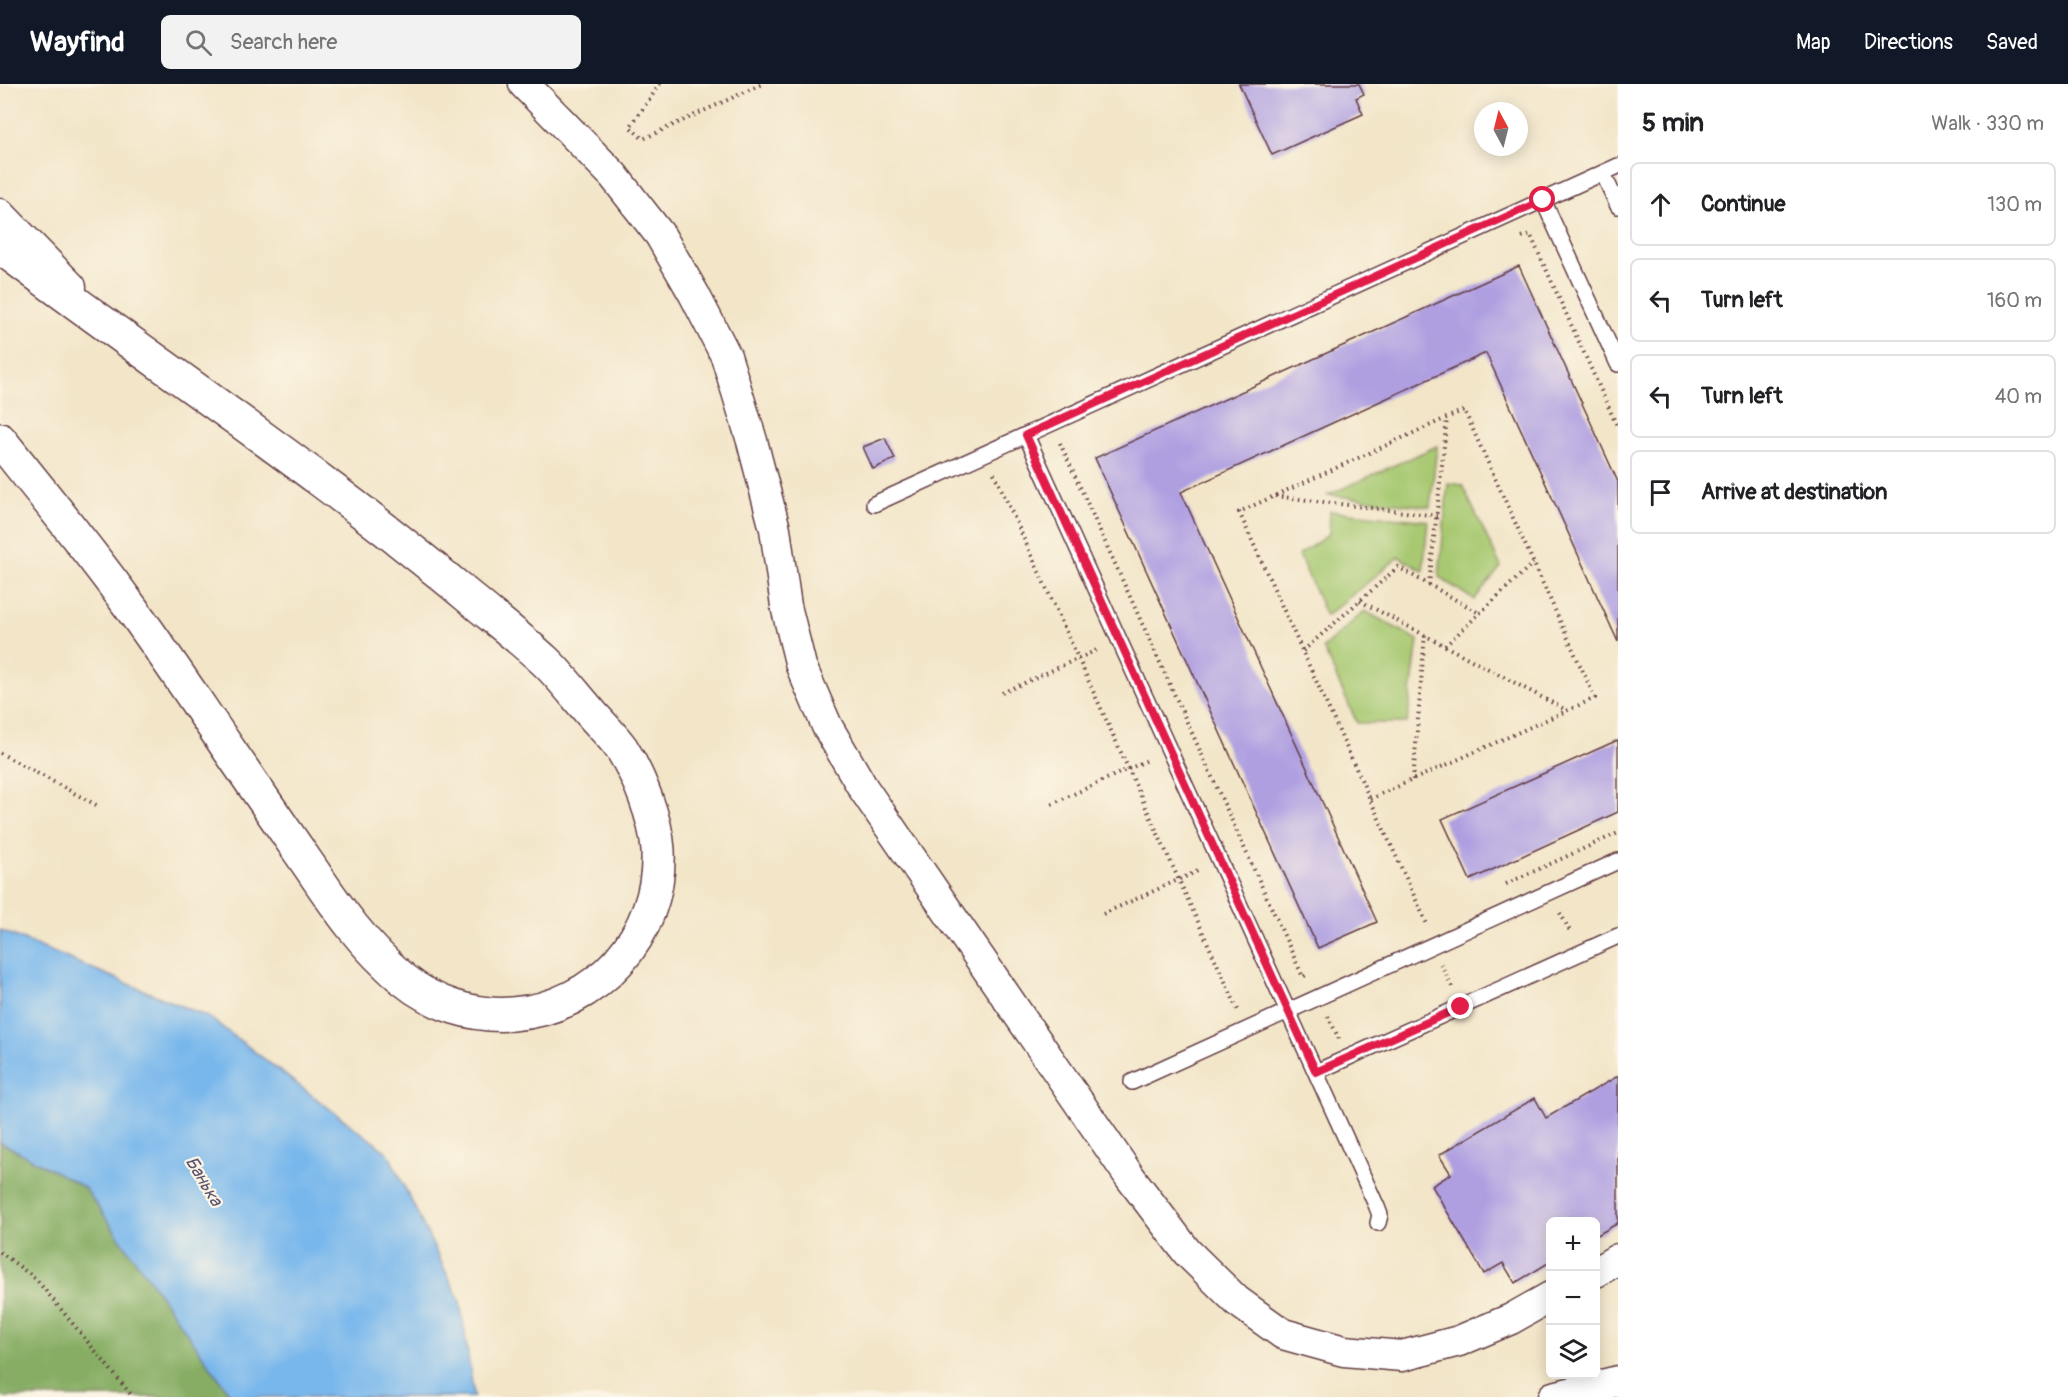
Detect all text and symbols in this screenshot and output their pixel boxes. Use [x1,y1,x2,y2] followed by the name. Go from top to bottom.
[161,15,581,69] search box
[30,25,125,60] text: Wayfind
[182,26,215,59] icon: search
[230,28,337,56] text: Search here
[1796,29,1831,56] text: Map
[1864,29,1953,56] text: Directions
[1986,29,2038,56] text: Saved
[1474,102,1528,156] north arrow
[1642,107,1704,139] text: 5 min
[1931,111,2044,136] text: Walk · 330 m
[1529,186,1555,212] route start
[1644,188,1677,221] icon: ahead
[1701,190,1785,218] text: Continue
[1987,192,2042,217] text: 130 m
[1644,284,1677,317] icon: left
[1701,286,1783,314] text: Turn left
[1987,288,2042,313] text: 160 m
[1644,380,1677,413] icon: left
[1701,382,1783,410] text: Turn left
[1995,384,2042,409] text: 40 m
[1644,476,1677,509] icon: arrive
[1701,478,1887,506] text: Arrive at destination
[1447,993,1473,1019] route end
[180,1152,228,1212] water label: Банька
[1546,1217,1600,1379] map controls
[1546,1217,1600,1271] button: +
[1546,1271,1600,1325] button: −
[1546,1325,1600,1379] button: layers

